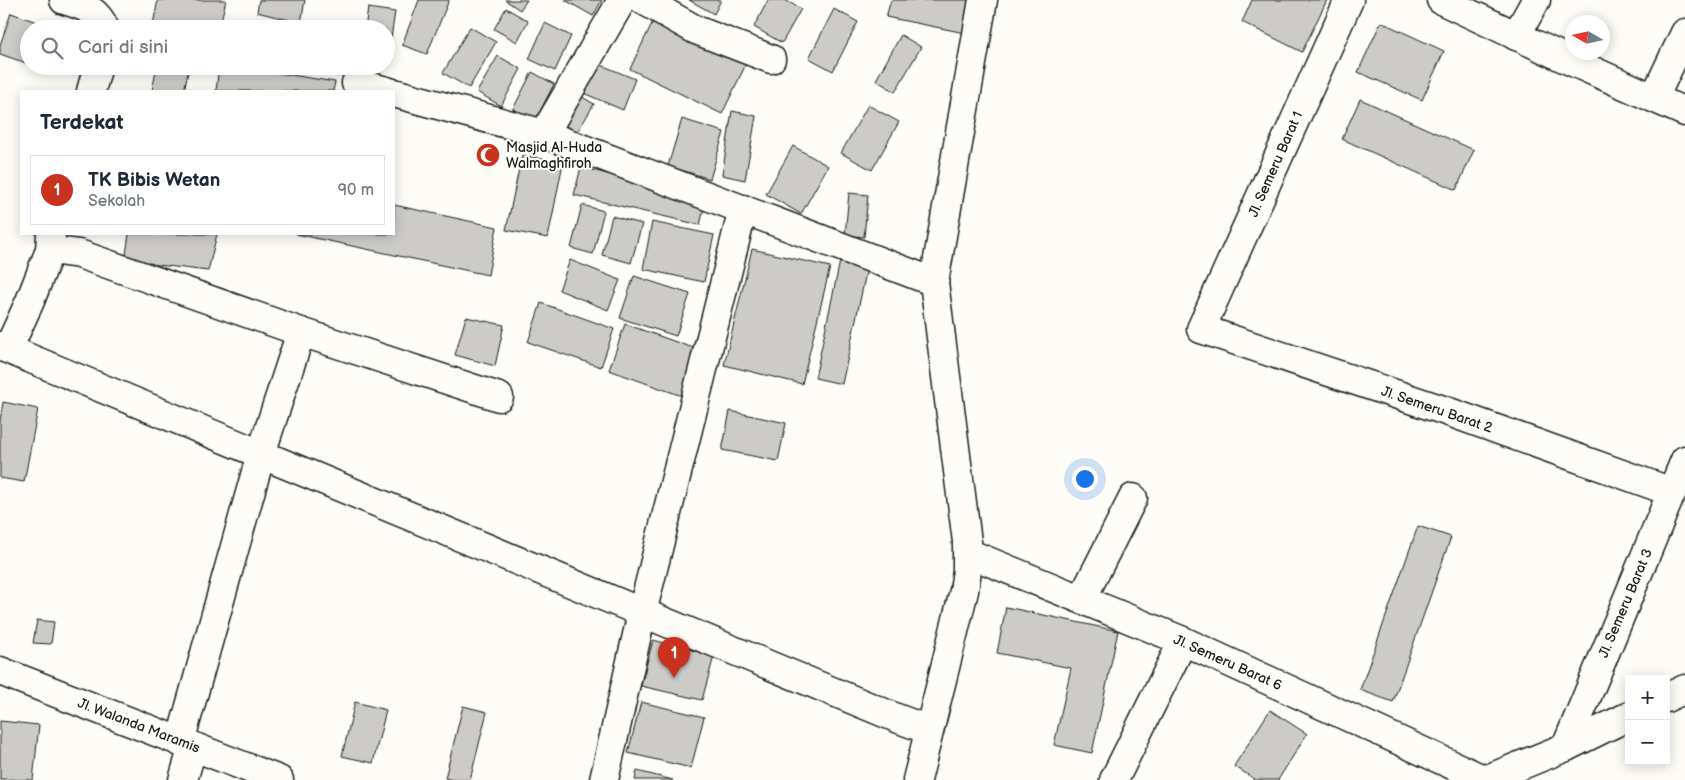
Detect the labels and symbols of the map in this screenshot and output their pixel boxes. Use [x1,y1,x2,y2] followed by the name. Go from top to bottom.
[1565,15,1610,60] north arrow
[1245,109,1306,220] street label: Jl. Semeru Barat 1
[506,139,602,172] place label: Masjid Al-Huda Walmaghfiroh
[475,142,501,168] mosque icon: Masjid Al-Huda Walmaghfiroh
[1379,382,1495,437] street label: Jl. Semeru Barat 2
[1072,466,1098,492] your location
[1595,546,1656,660] street label: Jl. Semeru Barat 3
[1171,631,1285,694] street label: Jl. Semeru Barat 6
[658,637,690,678] pin: 1
[75,694,202,757] street label: Jl. Walanda Maramis

